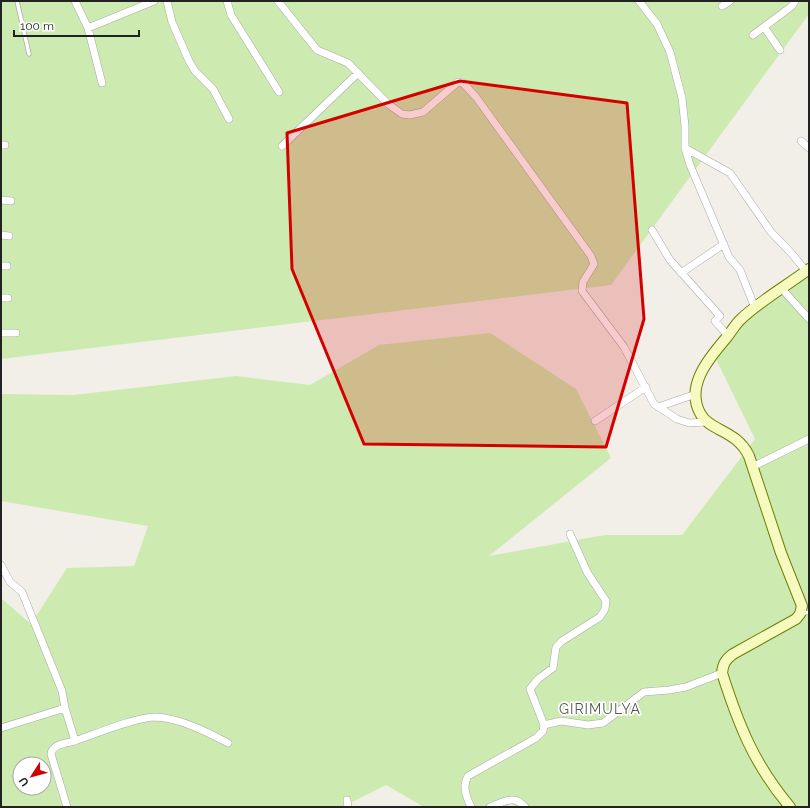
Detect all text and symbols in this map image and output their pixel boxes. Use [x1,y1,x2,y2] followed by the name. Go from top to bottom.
[14,12,139,38] scale bar
[20,19,54,33] text: 100 m
[559,701,641,717] district label: GIRIMULYA
[12,756,52,796] north arrow
[17,774,32,789] text: U

